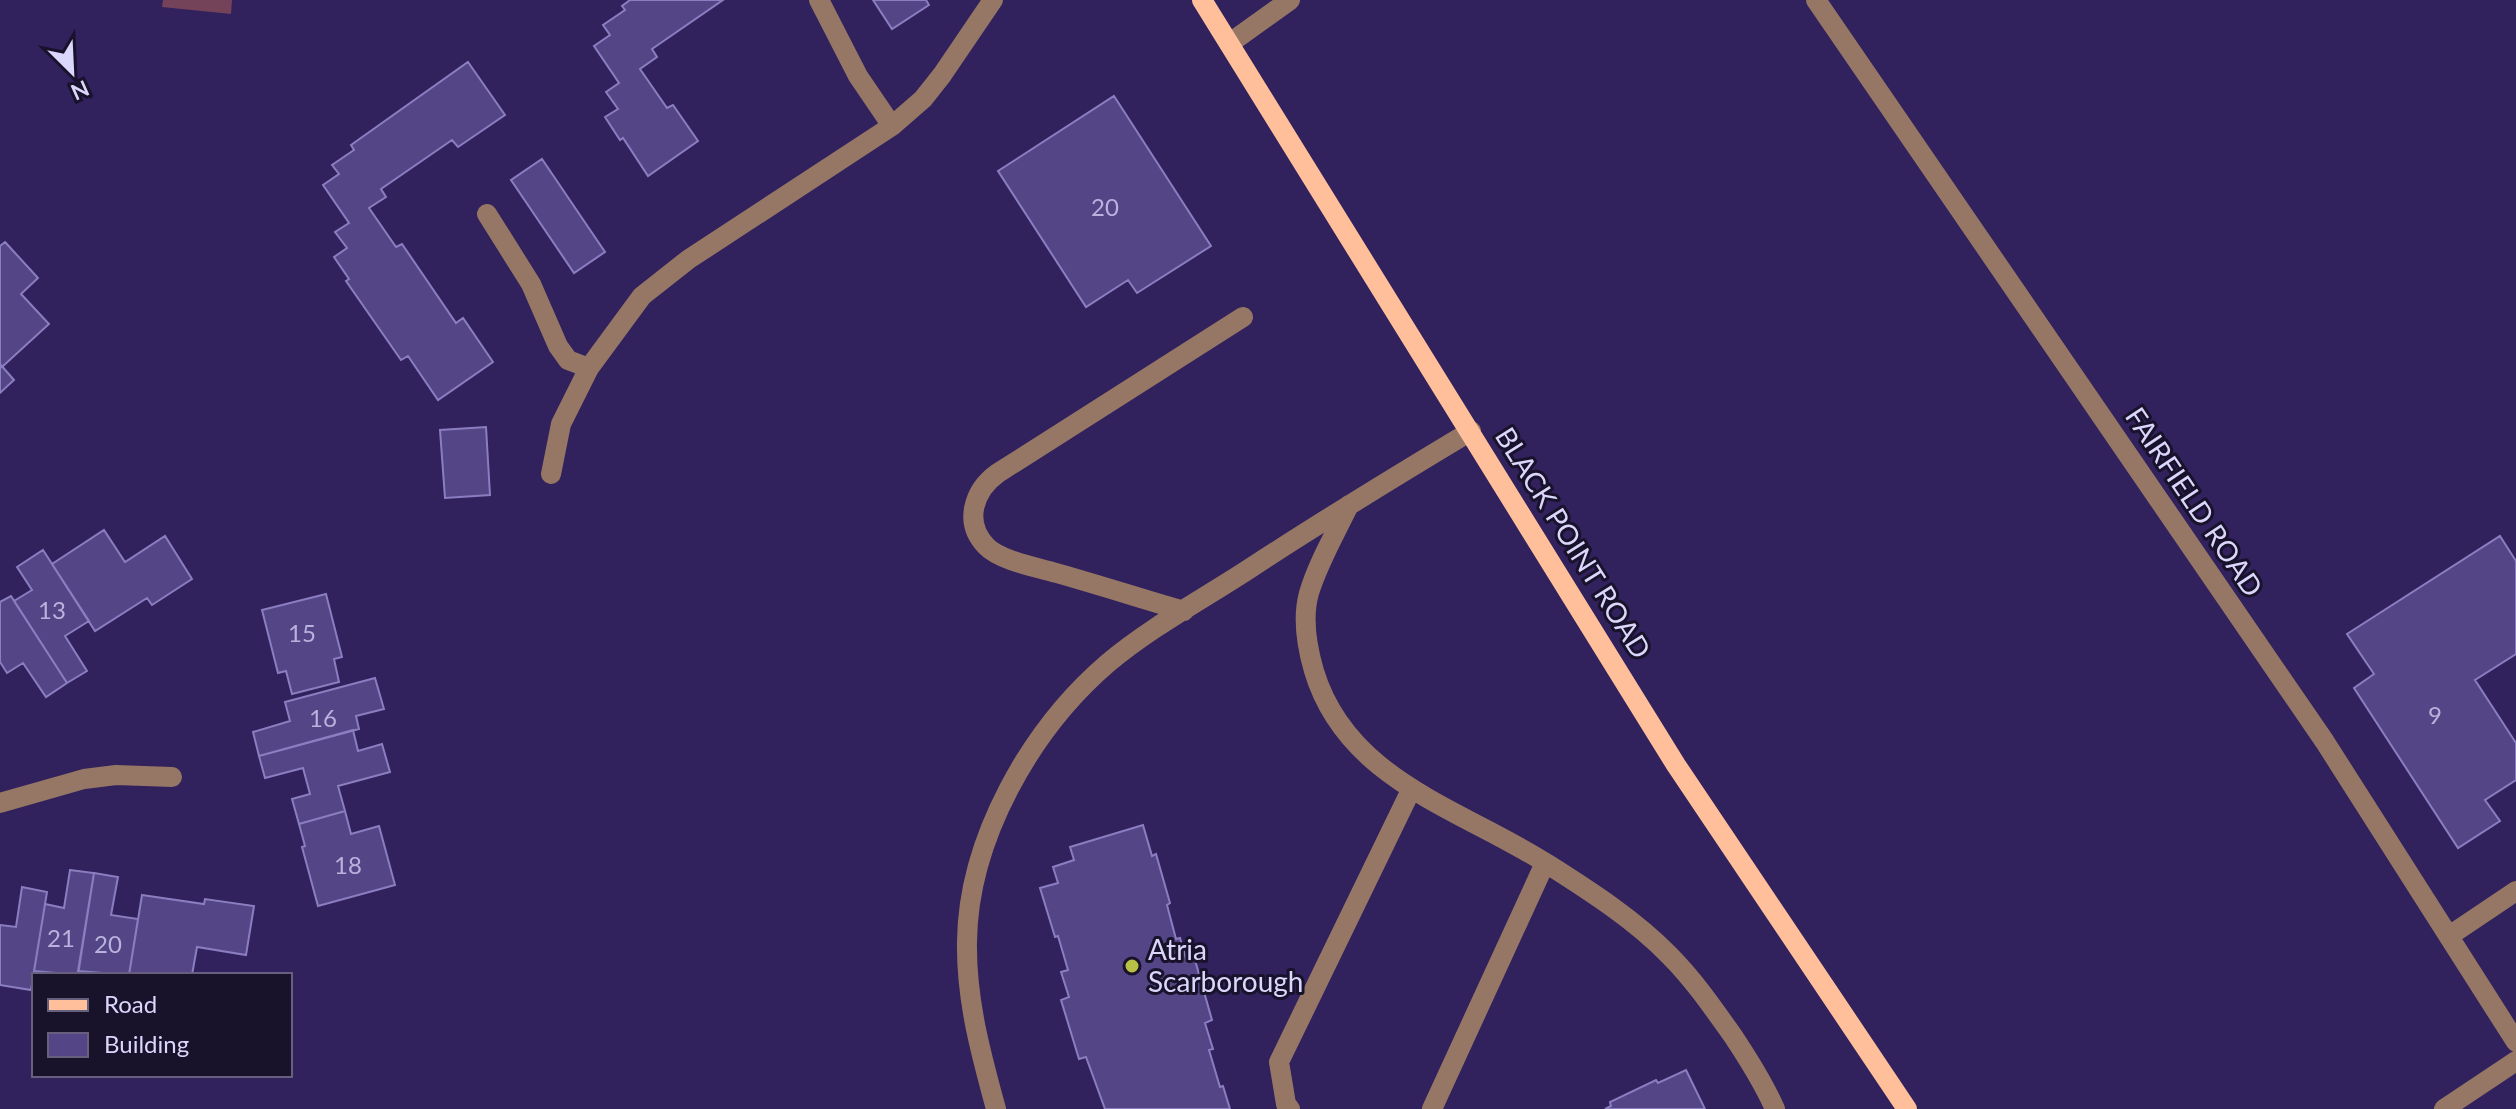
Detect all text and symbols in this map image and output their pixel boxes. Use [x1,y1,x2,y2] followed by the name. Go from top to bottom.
[32,32,112,112] north arrow
[67,75,94,107] text: N
[1091,192,1119,221] house number: 20
[2119,400,2271,602] street label: FAIRFIELD ROAD
[1489,421,1659,664] street label: BLACK POINT ROAD
[38,595,66,624] house number: 13
[288,618,316,647] house number: 15
[2428,700,2442,729] house number: 9
[309,703,337,732] house number: 16
[334,850,362,879] house number: 18
[47,923,75,952] house number: 21
[94,929,122,958] house number: 20
[1148,932,1303,998] place label: Atria Scarborough
[1123,957,1141,975] marker: Atria Scarborough
[32,973,292,1077] legend
[104,989,157,1018] text: Road
[104,1029,189,1058] text: Building

